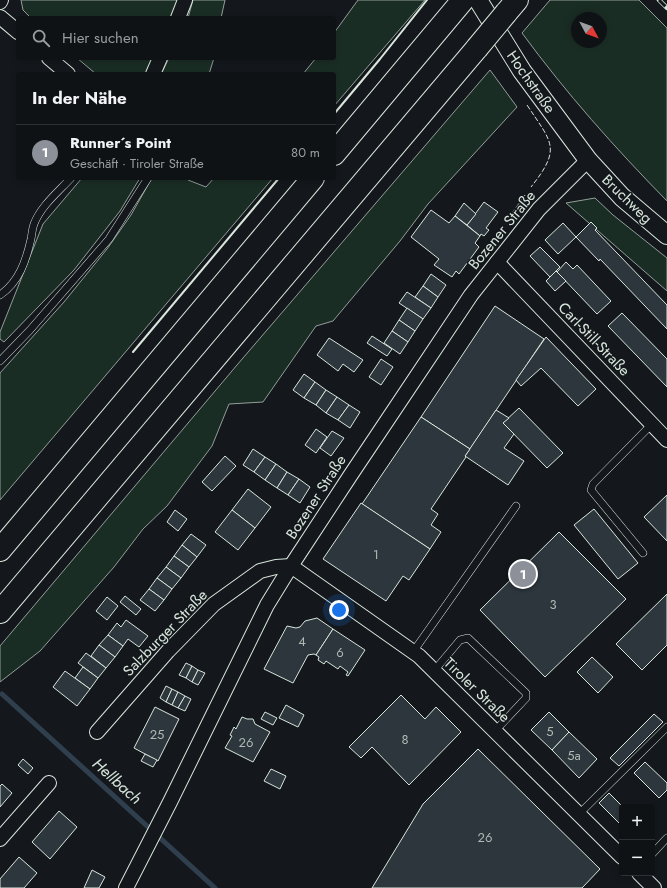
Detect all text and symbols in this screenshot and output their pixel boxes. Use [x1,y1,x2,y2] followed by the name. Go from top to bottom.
[571,12,607,48] north arrow
[16,16,336,60] search box
[30,27,52,49] icon: search
[62,27,139,49] text: Hier suchen
[501,46,561,118] street label: Hochstraße
[32,86,127,110] text: In der Nähe
[70,132,171,154] text: Runner´s Point
[42,143,48,162] text: 1
[291,143,320,162] text: 80 m
[70,154,204,173] text: Geschäft · Tiroler Straße
[597,169,657,229] street label: Bruchweg
[463,185,541,274] street label: Bozener Straße
[553,297,635,381] street label: Carl-Still-Straße
[281,450,352,543] street label: Bozener Straße
[373,545,379,564] house number: 1
[510,559,536,589] pin: 1
[118,584,212,681] street label: Salzburger Straße
[549,595,557,614] house number: 3
[329,600,349,620] your location
[298,632,306,651] house number: 4
[336,643,344,662] house number: 6
[439,652,515,728] street label: Tiroler Straße
[546,722,554,741] house number: 5
[150,725,164,744] house number: 25
[401,730,409,749] house number: 8
[239,733,253,752] house number: 26
[567,746,581,765] house number: 5a
[87,753,147,809] water label: Hellbach
[619,804,655,876] map controls
[619,804,655,840] button: +
[478,828,492,847] house number: 26
[619,840,655,876] button: −

